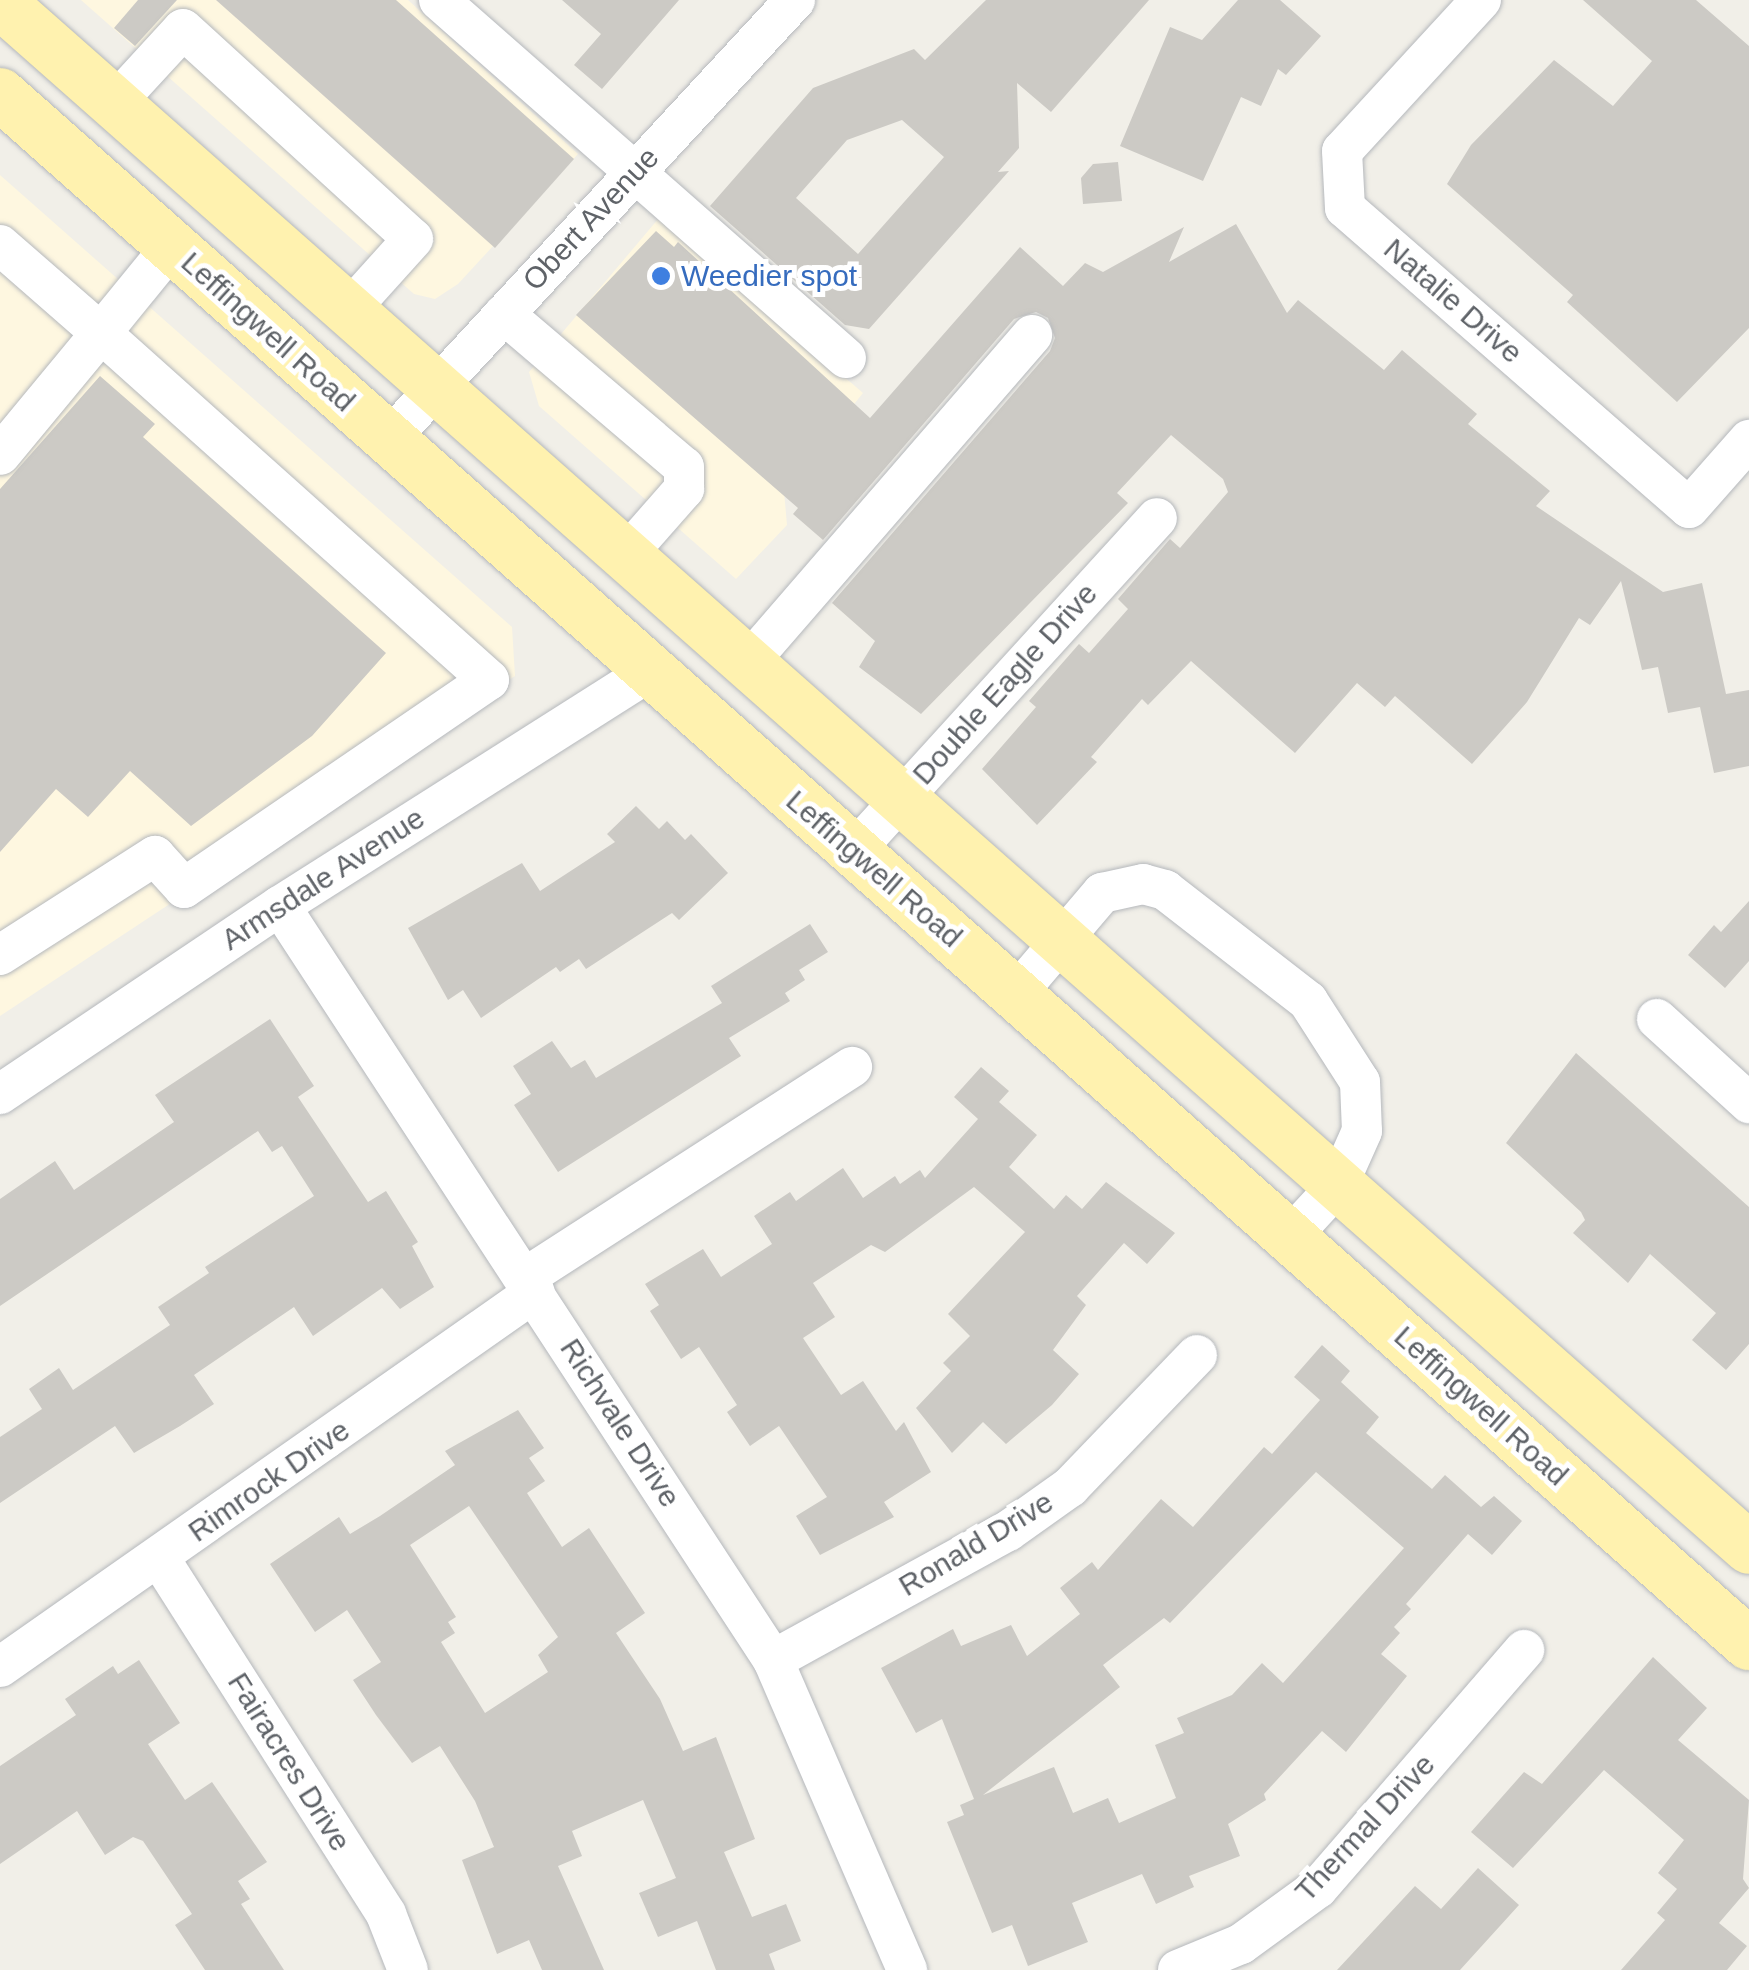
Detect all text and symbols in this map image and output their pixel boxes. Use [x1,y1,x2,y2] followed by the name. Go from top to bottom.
[515,139,667,299] street label: Obert Avenue
[1376,231,1530,371] street label: Natalie Drive
[174,245,362,419] street label: Leffingwell Road
[681,258,857,294] place label: Weedier spot
[650,265,672,287] marker: Weedier spot
[905,576,1105,792] street label: Double Eagle Drive
[779,783,969,955] street label: Leffingwell Road
[214,800,432,958] street label: Armsdale Avenue
[1387,1319,1575,1493] street label: Leffingwell Road
[552,1332,688,1514] street label: Richvale Drive
[182,1412,356,1550] street label: Rimrock Drive
[892,1484,1060,1604] street label: Ronald Drive
[220,1666,358,1858] street label: Fairacres Drive
[1288,1747,1442,1909] street label: Thermal Drive

